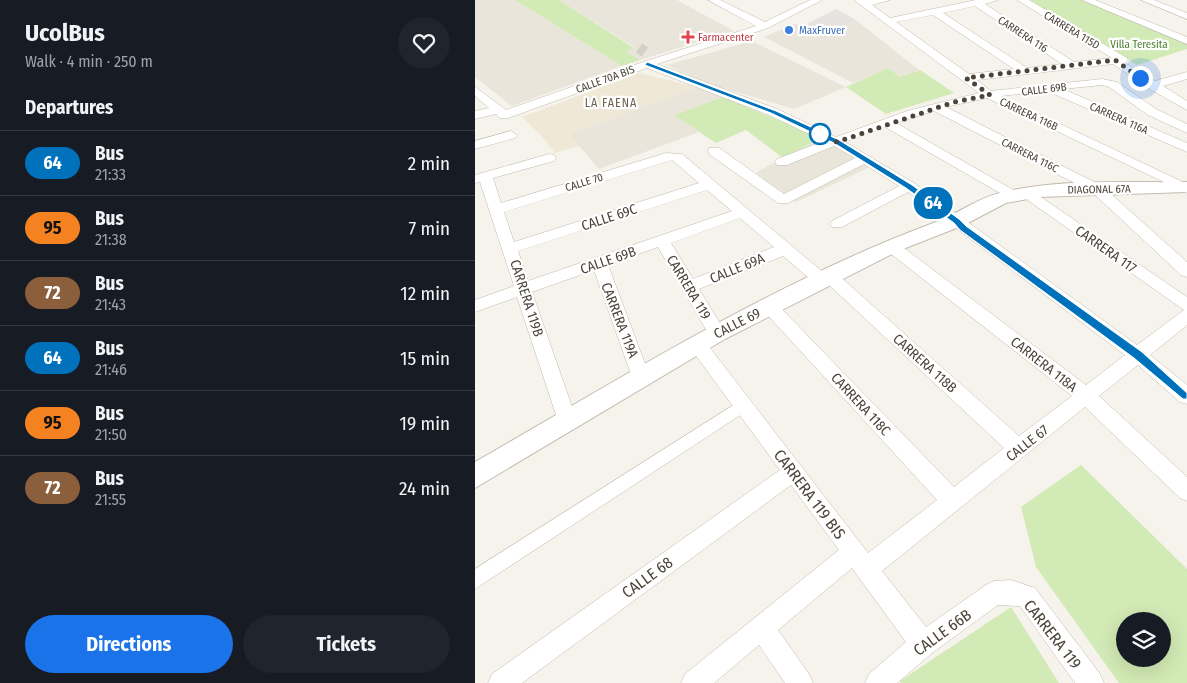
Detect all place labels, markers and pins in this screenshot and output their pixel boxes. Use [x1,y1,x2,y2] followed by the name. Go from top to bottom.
[783,24,795,36] marker: MaxFruver
[799,24,845,37] place label: MaxFruver
[682,31,694,43] marker: Farmacenter
[698,31,754,44] place label: Farmacenter
[809,123,831,145] unlabelled marker

